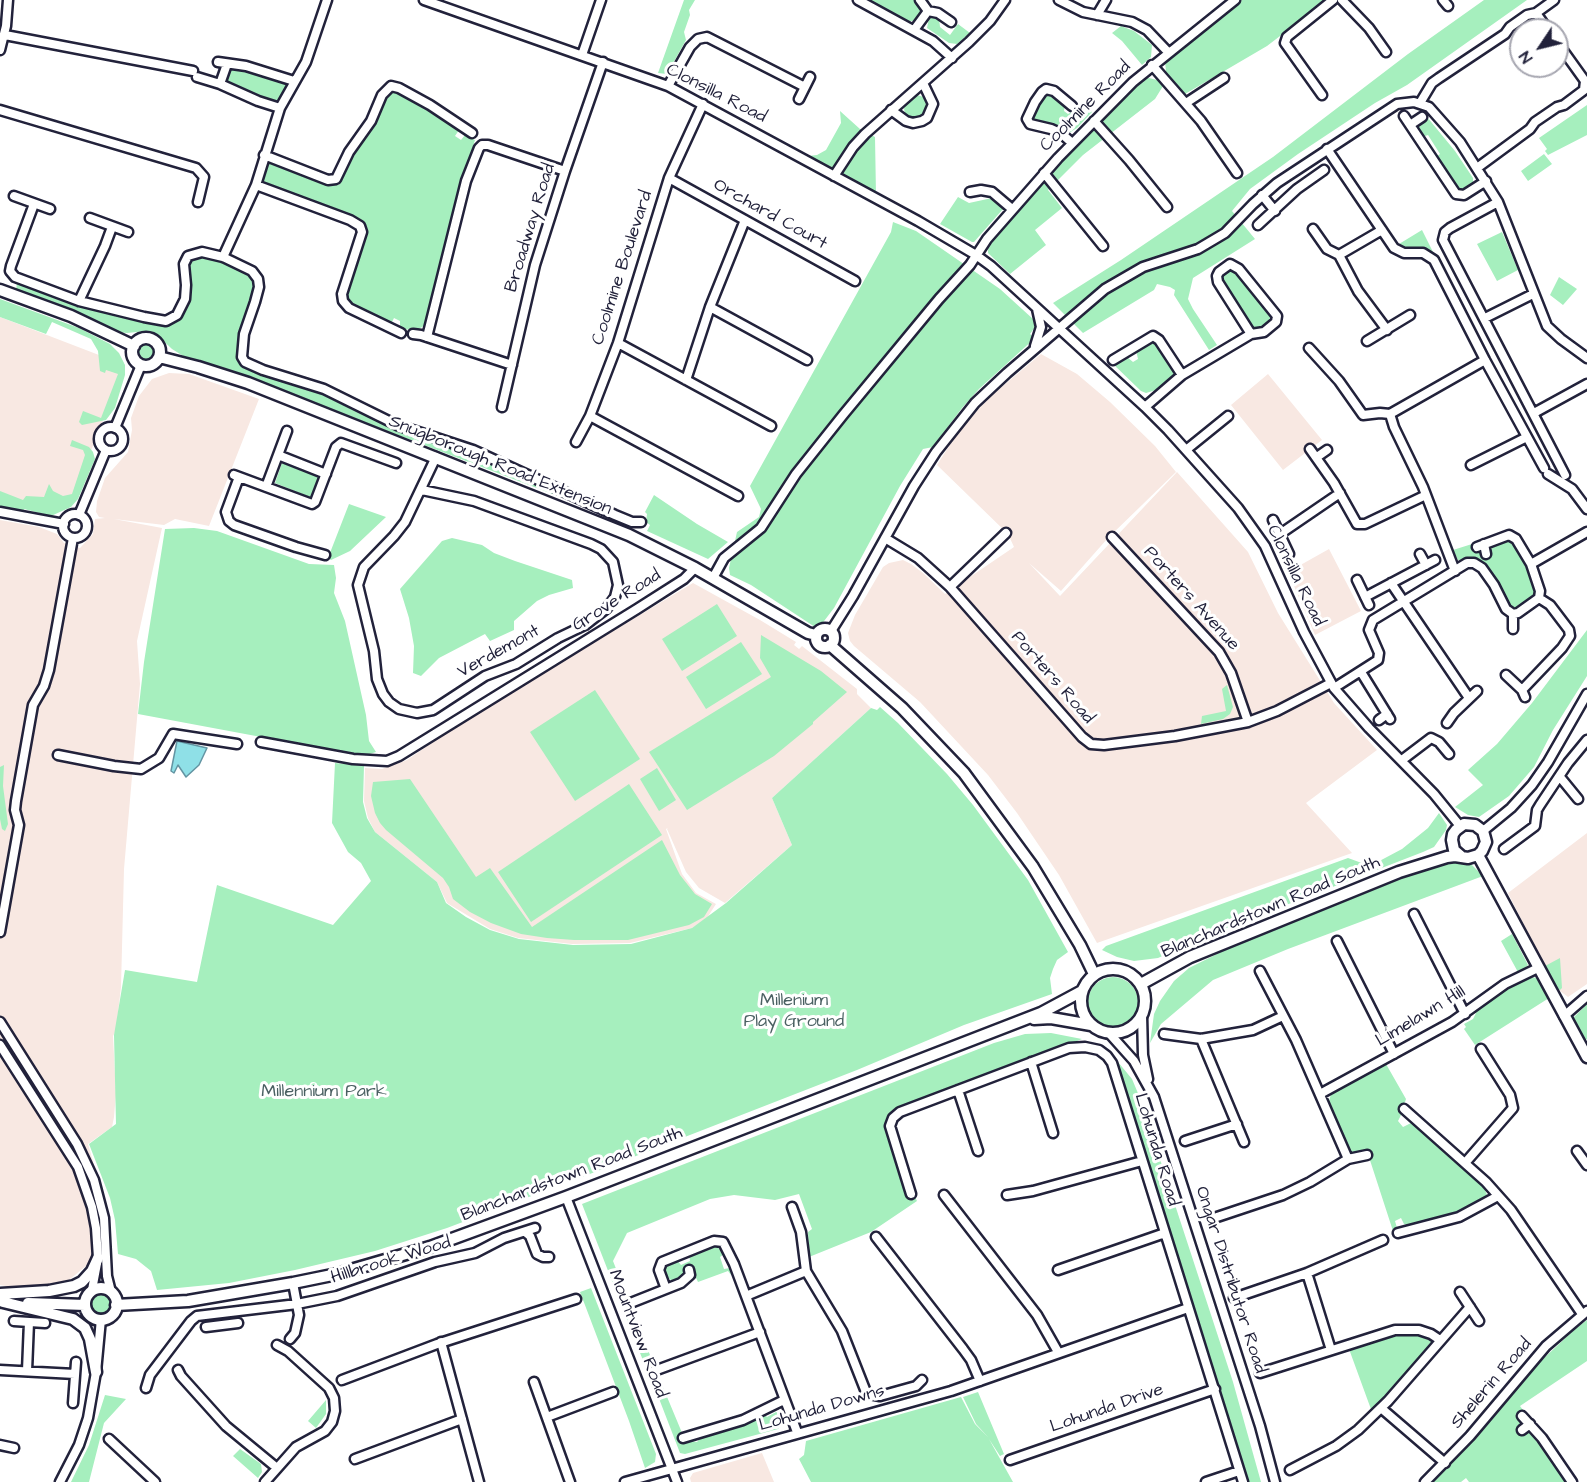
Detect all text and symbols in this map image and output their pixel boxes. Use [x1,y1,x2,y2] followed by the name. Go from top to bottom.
[1509,18,1569,78] north arrow
[1514,47,1538,68] text: N
[1036,57,1136,157] street label: Coolmine Road
[662,59,770,129] street label: Clonsilla Road
[501,161,561,295] street label: Broadway Road
[709,175,831,255] street label: Orchard Court
[588,188,658,348] street label: Coolmine Boulevard
[385,411,615,521] street label: Snugborough Road Extension
[1261,522,1329,630] street label: Clonsilla Road
[1138,542,1244,656] street label: Porters Avenue
[569,565,665,637] street label: Grove Road
[454,621,544,683] street label: Verdemont
[1006,627,1098,729] street label: Porters Road
[1159,852,1383,964] street label: Blanchardstown Road South
[1372,982,1470,1052] street label: Limelawn Hill
[744,990,844,1032] park label: Millenium Play Ground
[261,1081,387,1103] park label: Millennium Park
[1129,1091,1183,1209] street label: Lohunda Road
[458,1123,686,1227] street label: Blanchardstown Road South
[1190,1184,1270,1376] street label: Ongar Distributor Road
[328,1233,454,1289] street label: Hillbrook Wood
[603,1267,671,1401] street label: Mountview Road
[1447,1334,1537,1434] street label: Shelerin Road
[1047,1379,1167,1439] street label: Lohunda Drive
[757,1381,887,1437] street label: Lohunda Downs

